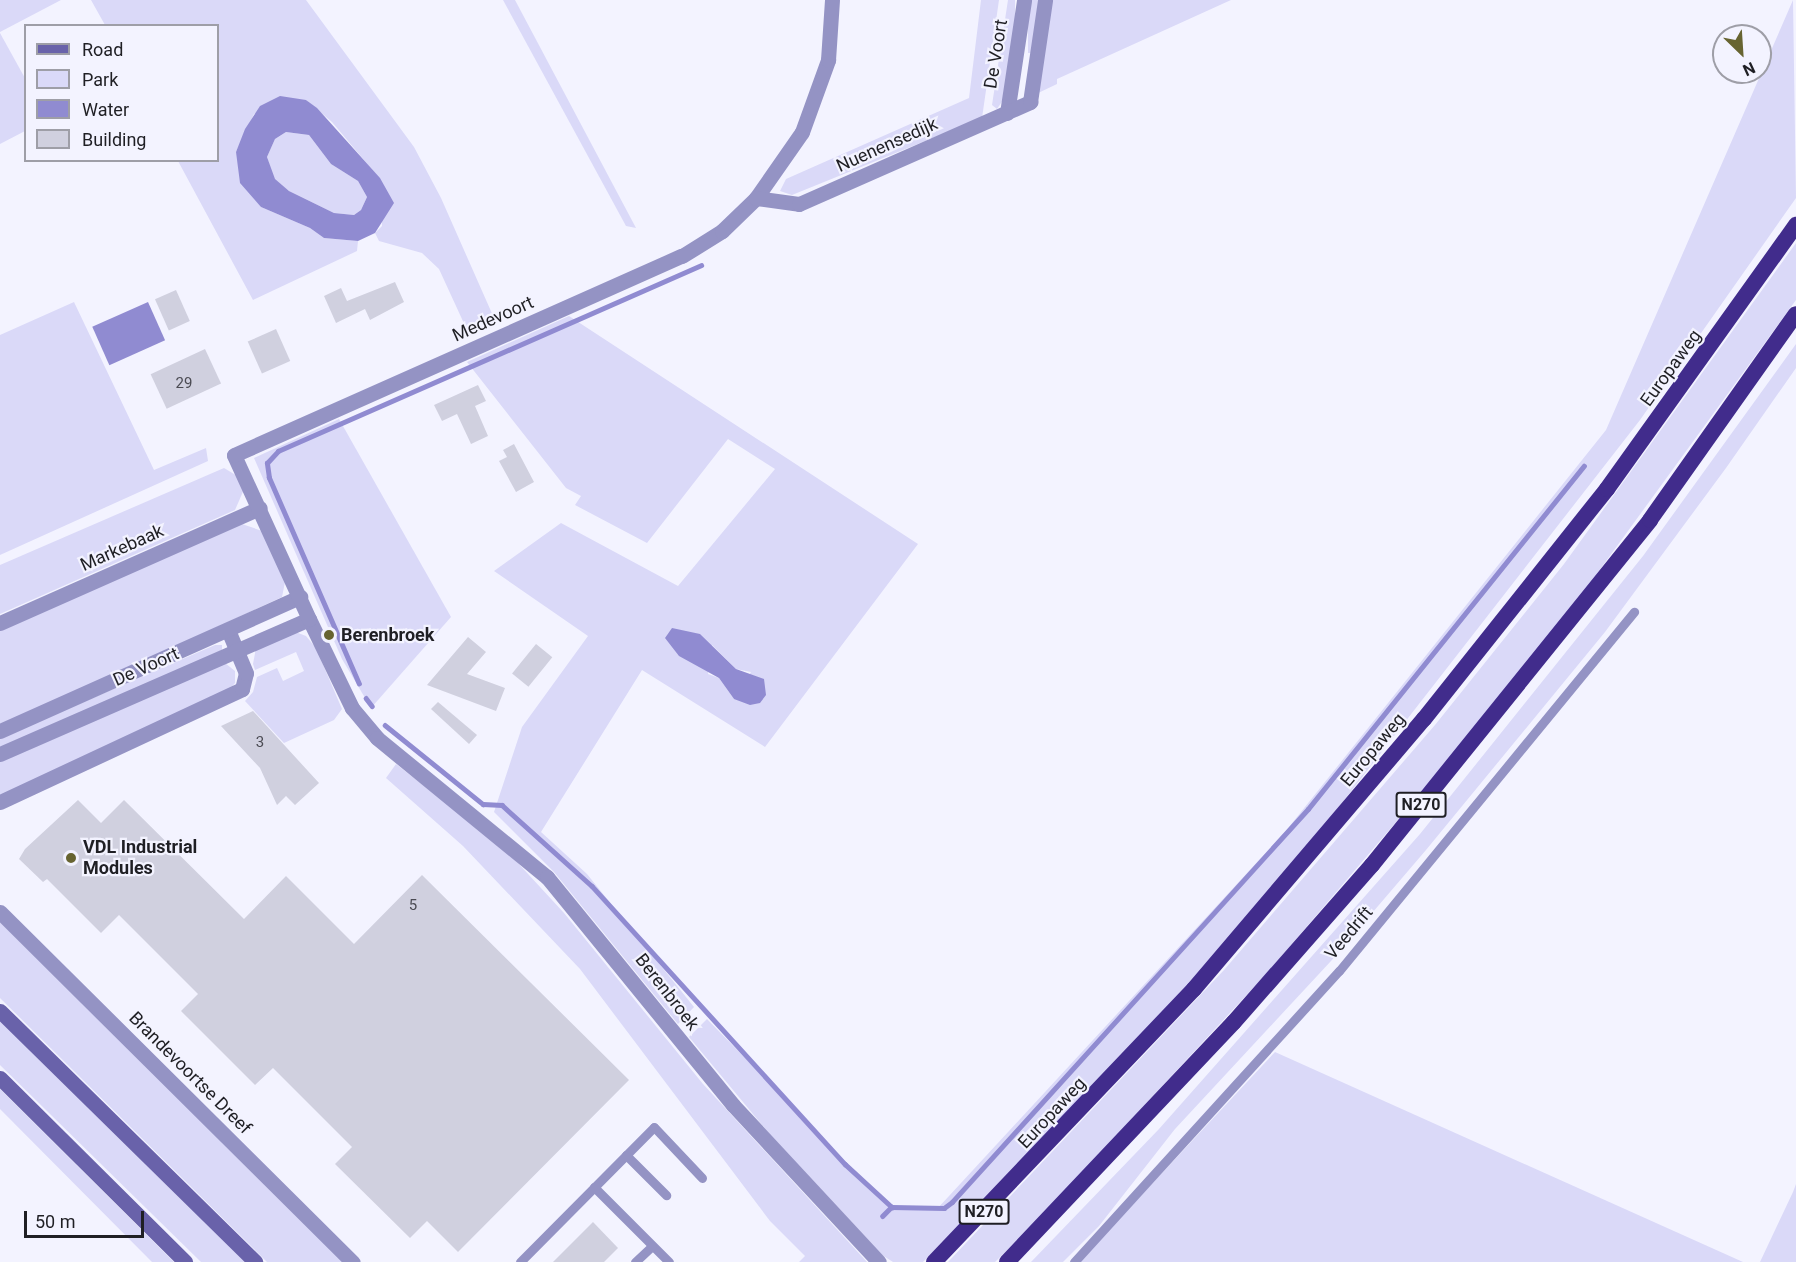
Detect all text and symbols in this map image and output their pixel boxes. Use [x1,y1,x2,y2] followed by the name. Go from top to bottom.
[980,18,1012,90] street label: De Voort
[24,24,219,162] legend
[1712,24,1772,84] north arrow
[82,39,123,60] text: Road
[1740,58,1758,80] text: N
[82,69,118,90] text: Park
[82,99,129,120] text: Water
[833,113,941,177] street label: Nuenensedijk
[82,129,146,150] text: Building
[449,292,537,346] street label: Medevoort
[1636,326,1706,410] street label: Europaweg
[176,375,192,393] house number: 29
[77,520,167,576] street label: Markebaak
[341,624,434,646] place label: Berenbroek
[322,628,336,642] marker: Berenbroek
[110,643,182,691] street label: De Voort
[1336,709,1410,791] street label: Europaweg
[256,734,264,752] house number: 3
[1396,792,1446,818] road number: N270
[83,837,197,880] place label: VDL Industrial Modules
[64,851,78,865] marker: VDL Industrial Modules
[409,897,417,915] house number: 5
[1320,902,1378,964] street label: Veedrift
[630,949,704,1035] street label: Berenbroek
[124,1007,256,1139] street label: Brandevoortse Dreef
[1014,1073,1090,1153] street label: Europaweg
[27,1199,147,1237] scale bar
[958,1199,1010,1225] road number: N270
[35,1211,75,1232] text: 50 m

